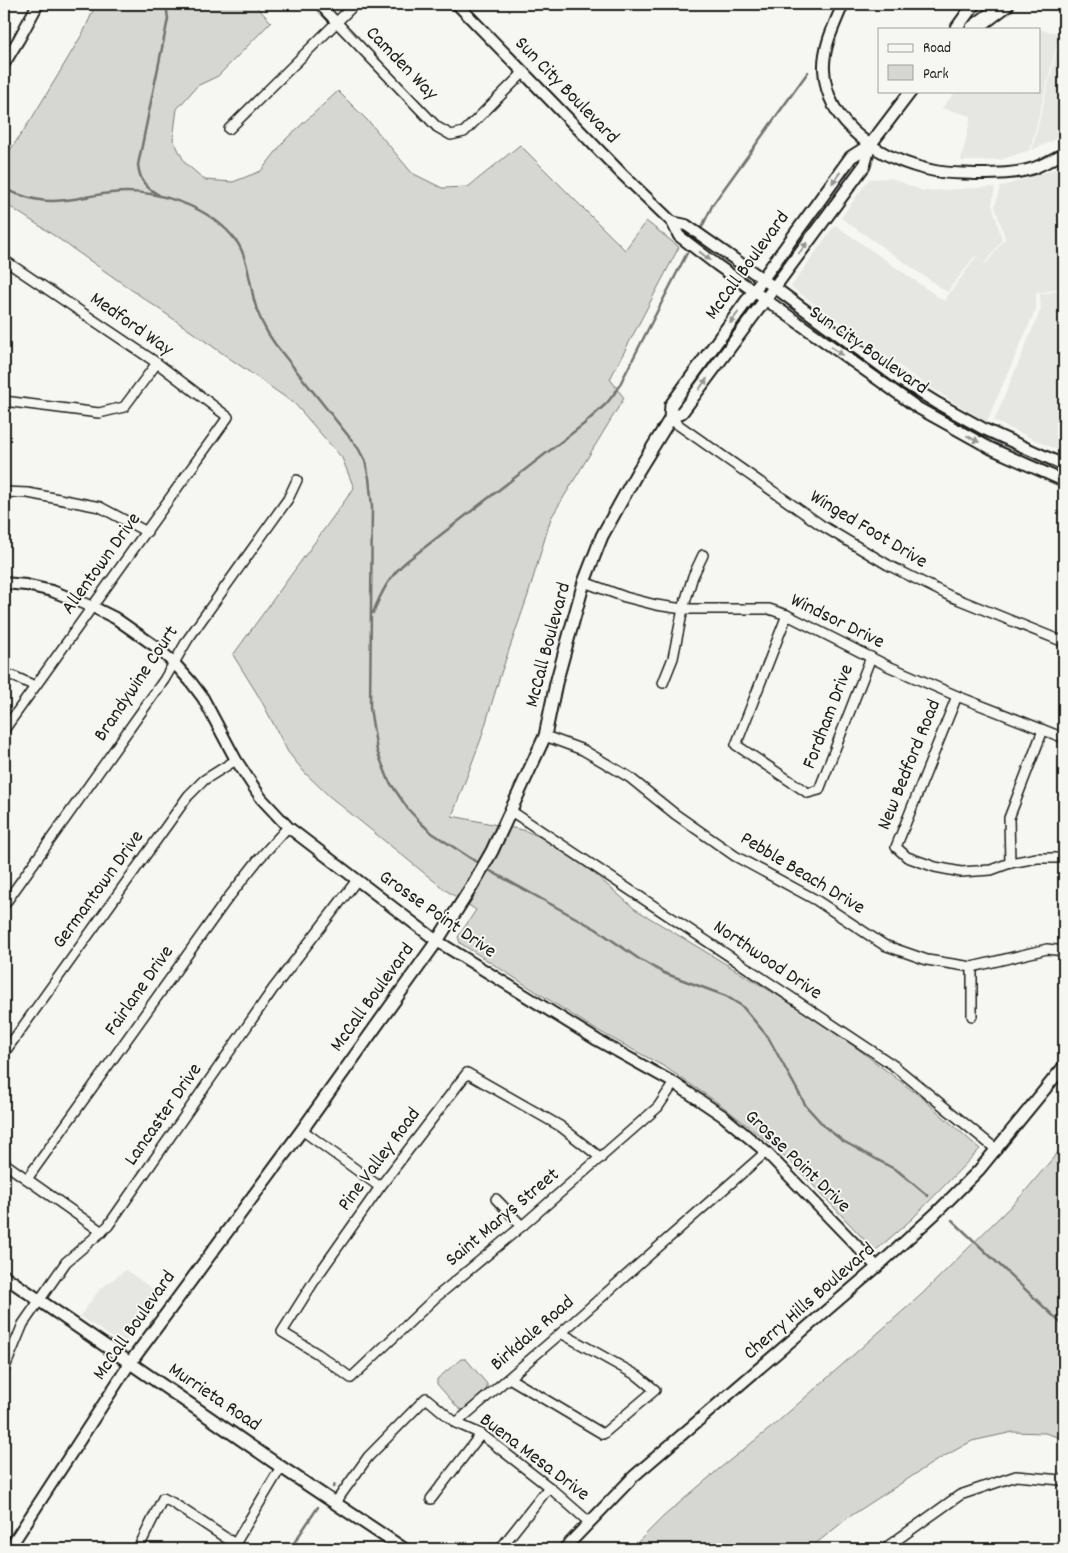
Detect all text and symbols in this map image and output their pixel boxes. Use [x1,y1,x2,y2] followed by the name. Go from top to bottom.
[358,20,444,108] street label: Camden Way
[878,28,1040,92] legend
[507,31,625,151] street label: Sun City Boulevard
[923,38,951,60] text: Road
[923,64,949,86] text: Park
[831,172,841,185] one-way arrow
[699,206,797,326] street label: McCall Boulevard
[798,242,809,255] one-way arrow
[698,251,712,261] one-way arrow
[84,286,179,365] street label: Medford Way
[803,299,933,403] street label: Sun City Boulevard
[728,311,739,324] one-way arrow
[830,346,843,356] one-way arrow
[698,377,708,391] one-way arrow
[966,435,980,443] one-way arrow
[804,484,932,576] street label: Winged Foot Drive
[55,507,149,621] street label: Allentown Drive
[519,579,579,711] street label: McCall Boulevard
[785,587,889,657] street label: Windsor Drive
[88,620,186,748] street label: Brandywine Court
[796,660,862,773] street label: Fordham Drive
[871,696,949,834] street label: New Bedford Road
[46,825,152,955] street label: Germantown Drive
[734,826,870,922] street label: Pebble Beach Drive
[372,864,502,966] street label: Grosse Point Drive
[707,914,827,1008] street label: Northwood Drive
[324,938,422,1058] street label: McCall Boulevard
[99,940,182,1042] street label: Fairlane Drive
[118,1058,210,1172] street label: Lancaster Drive
[332,1103,428,1217] street label: Pine Valley Road
[738,1104,857,1220] street label: Grosse Point Drive
[440,1162,566,1274] street label: Saint Marys Street
[738,1237,882,1367] street label: Cherry Hills Boulevard
[87,1265,183,1387] street label: McCall Boulevard
[485,1290,581,1378] street label: Birkdale Road
[162,1357,266,1439] street label: Murrieta Road
[473,1407,595,1509] street label: Buena Mesa Drive

